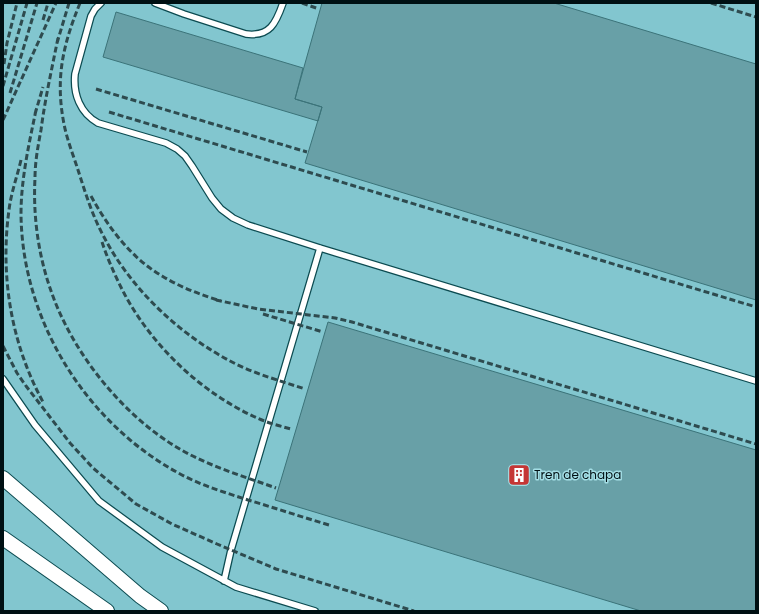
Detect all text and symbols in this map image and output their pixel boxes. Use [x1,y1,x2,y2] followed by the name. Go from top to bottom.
[506,462,532,488] building icon: Tren de chapa
[534,466,621,483] place label: Tren de chapa

